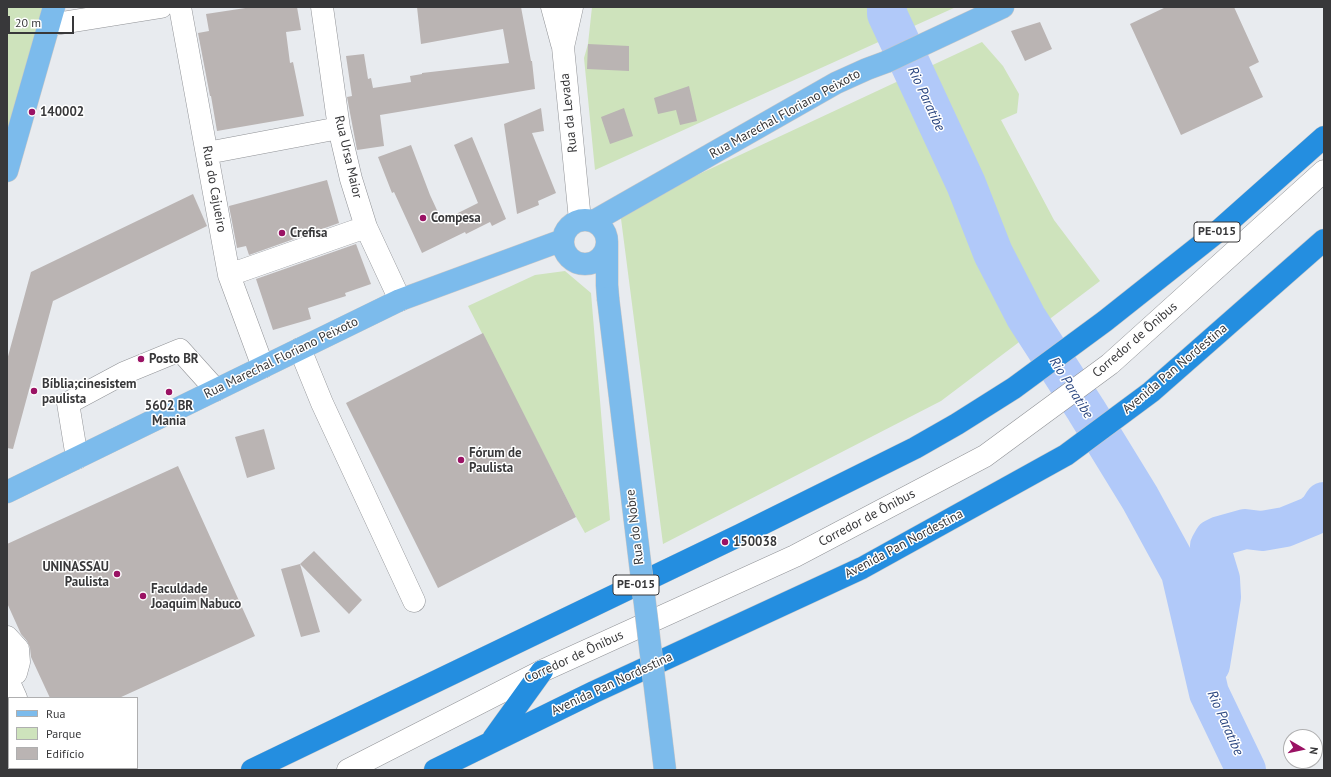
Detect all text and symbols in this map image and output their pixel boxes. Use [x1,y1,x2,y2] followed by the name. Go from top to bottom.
[10,8,76,34] scale bar
[15,15,41,30] text: 20 m
[904,64,948,134] water label: Rio Paratibe
[707,66,863,162] street label: Rua Marechal Floriano Peixoto
[557,72,581,154] street label: Rua da Levada
[40,104,84,120] place label: 140002
[27,107,37,117] marker: 140002
[331,114,365,200] street label: Rua Ursa Maior
[199,145,229,233] street label: Rua do Cajueiro
[431,210,481,226] place label: Compesa
[418,213,428,223] marker: Compesa
[1194,222,1240,242] road number: PE-015
[290,225,327,241] place label: Crefisa
[277,228,287,238] marker: Crefisa
[1089,299,1181,381] street label: Corredor de Ônibus
[201,314,361,402] street label: Rua Marechal Floriano Peixoto
[1119,321,1231,417] street label: Avenida Pan Nordestina
[149,351,199,367] place label: Posto BR
[136,354,146,364] marker: Posto BR
[1045,354,1097,422] water label: Rio Paratibe
[42,376,137,407] place label: Bíblia;cinesistem paulista
[29,386,39,396] marker: Bíblia;cinesistem paulista
[164,387,174,397] marker: 5602 BR Mania
[145,398,193,429] place label: 5602 BR Mania
[469,445,522,476] place label: Fórum de Paulista
[456,455,466,465] marker: Fórum de Paulista
[816,486,918,550] street label: Corredor de Ônibus
[623,488,647,566] street label: Rua do Nobre
[842,506,966,582] street label: Avenida Pan Nordestina
[733,534,777,550] place label: 150038
[720,537,730,547] marker: 150038
[42,559,109,590] place label: UNINASSAU Paulista
[112,569,122,579] marker: UNINASSAU Paulista
[613,575,659,595] road number: PE-015
[151,581,241,612] place label: Faculdade Joaquim Nabuco
[138,591,148,601] marker: Faculdade Joaquim Nabuco
[522,627,626,687] street label: Corredor de Ônibus
[549,649,675,719] street label: Avenida Pan Nordestina
[1203,688,1247,758] water label: Rio Paratibe
[8,697,138,769] legend
[46,706,65,721] text: Rua
[46,726,81,741] text: Parque
[1283,729,1323,769] north arrow
[46,746,84,761] text: Edifício
[1306,746,1321,755] text: N

